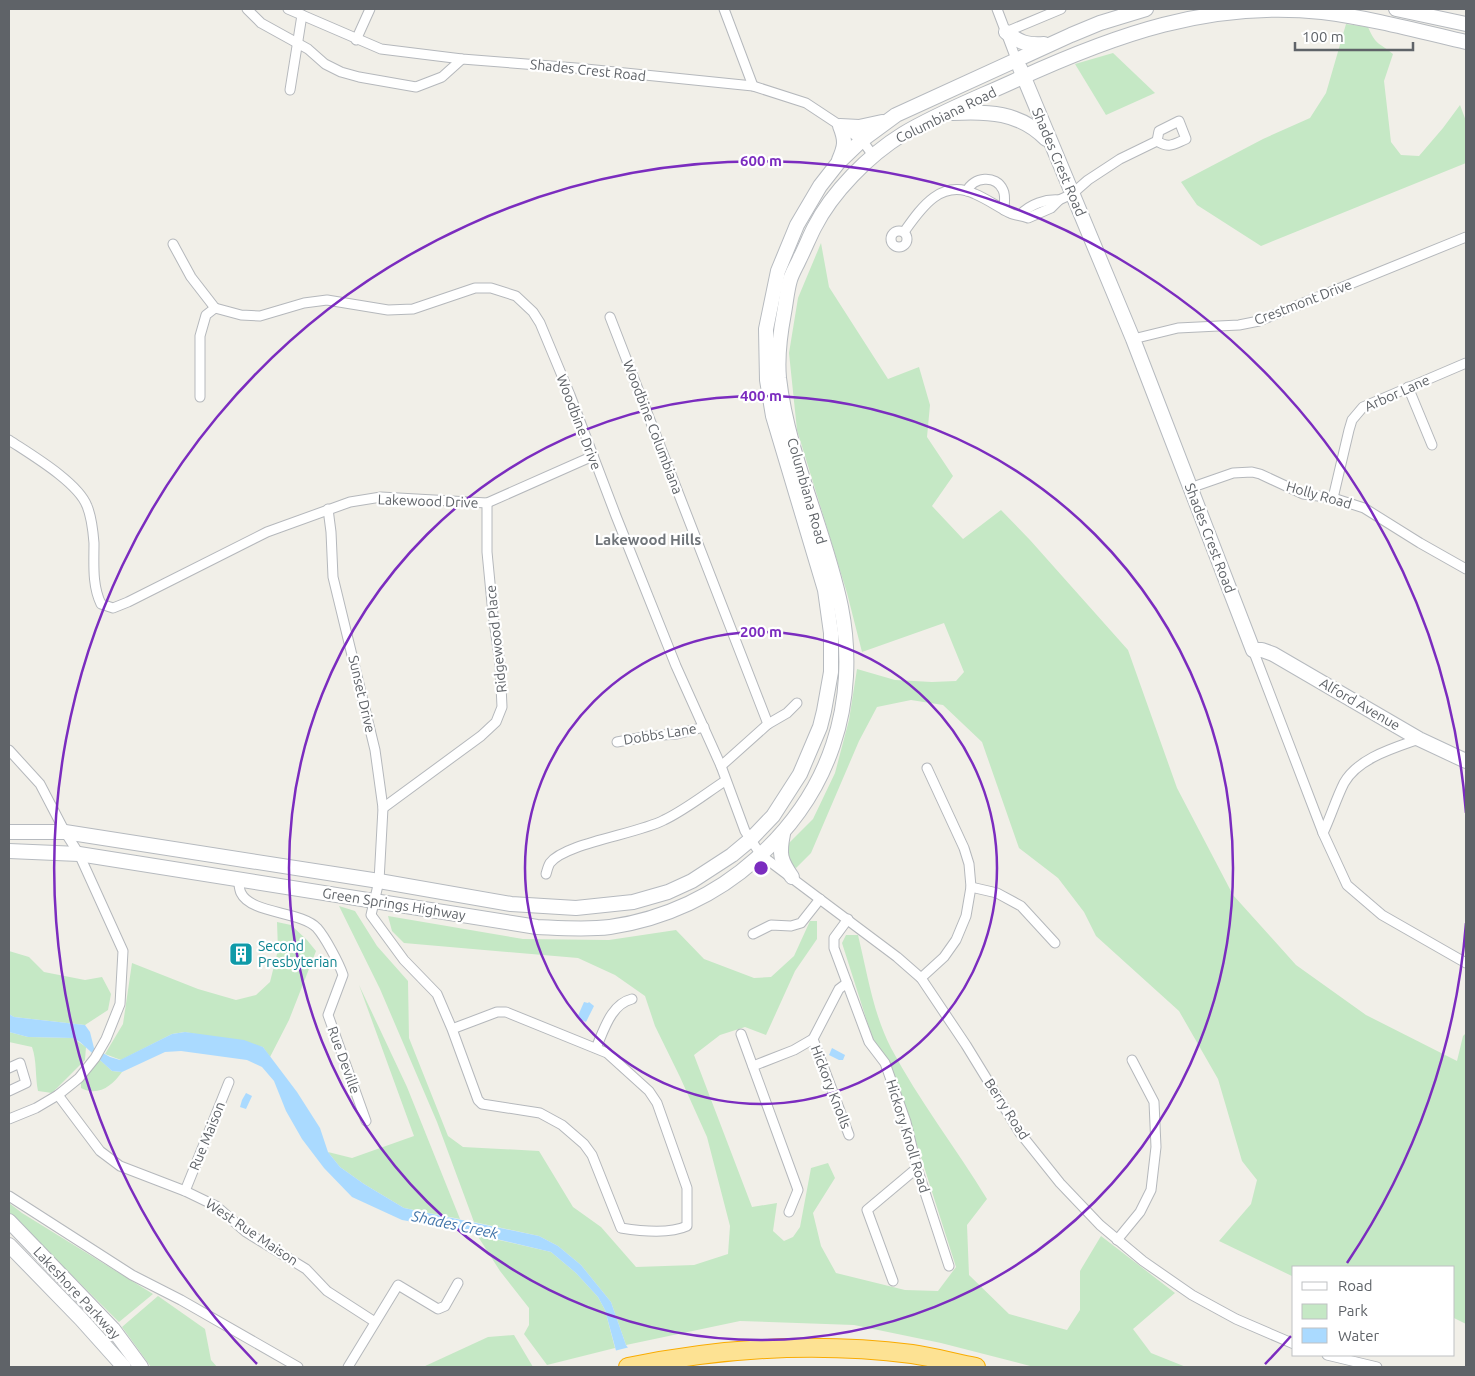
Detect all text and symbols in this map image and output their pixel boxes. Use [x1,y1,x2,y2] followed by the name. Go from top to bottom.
[1295,20,1412,52] scale bar
[1302,28,1344,45] text: 100 m
[529,56,647,84] street label: Shades Crest Road
[893,84,999,146] street label: Columbiana Road
[1029,105,1089,219] street label: Shades Crest Road
[740,152,782,169] text: 600 m
[1252,276,1354,328] street label: Crestmont Drive
[620,358,686,496] street label: Woodbine Columbiana
[553,372,605,472] street label: Woodbine Drive
[1362,372,1432,414] street label: Arbor Lane
[740,387,782,404] text: 400 m
[784,436,830,546] street label: Columbiana Road
[1284,478,1354,512] street label: Holly Road
[1182,481,1238,595] street label: Shades Crest Road
[377,491,479,511] street label: Lakewood Drive
[595,531,701,548] district label: Lakewood Hills
[482,584,510,694] street label: Ridgewood Place
[740,623,782,640] text: 200 m
[345,654,379,734] street label: Sunset Drive
[1317,675,1403,733] street label: Alford Avenue
[622,720,698,748] street label: Dobbs Lane
[752,859,770,877] centre of rings
[321,885,467,923] street label: Green Springs Highway
[258,938,337,970] place label: Second Presbyterian
[228,941,254,967] building icon: Second Presbyterian
[324,1024,364,1096] street label: Rue Deville
[808,1043,854,1131] street label: Hickory Knolls
[981,1075,1033,1143] street label: Berry Road
[883,1077,933,1195] street label: Hickory Knoll Road
[186,1099,228,1173] street label: Rue Maison
[203,1195,301,1269] street label: West Rue Maison
[409,1207,500,1242] water label: Shades Creek
[30,1244,124,1343] street label: Lakeshore Parkway
[1292,1266,1455,1356] legend
[1338,1277,1373,1294] text: Road
[1338,1302,1368,1319] text: Park
[1338,1327,1379,1344] text: Water

